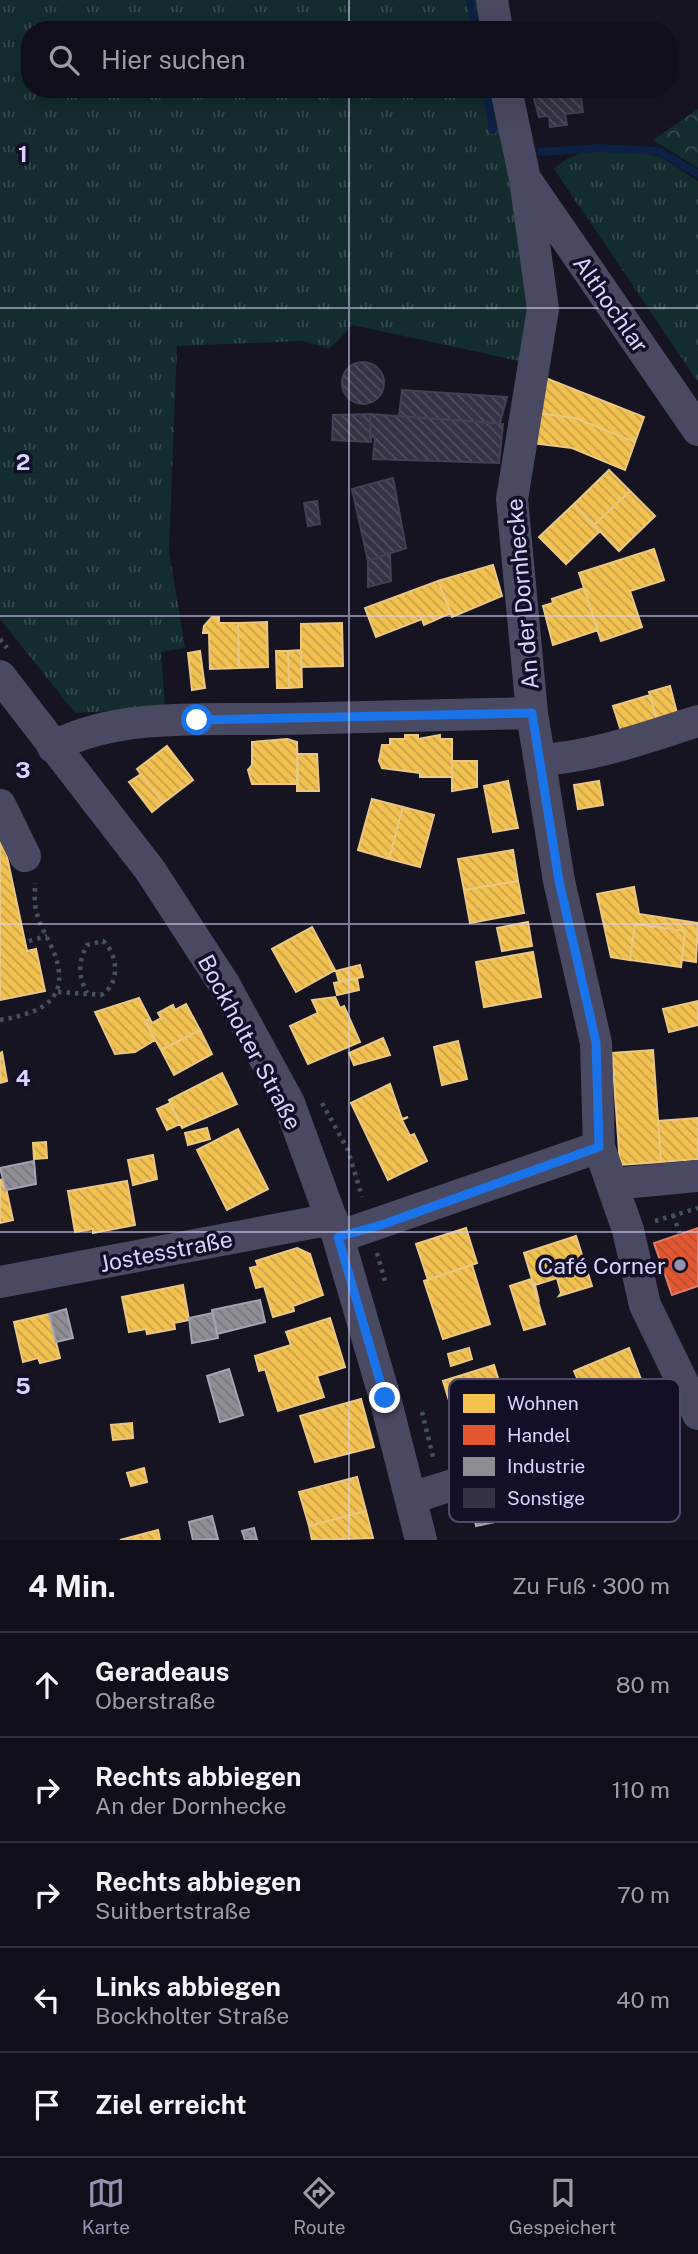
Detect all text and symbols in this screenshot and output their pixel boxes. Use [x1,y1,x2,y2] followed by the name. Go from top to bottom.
[21,21,677,98] search box
[45,41,83,79] icon: search
[101,44,246,75] text: Hier suchen
[18,140,28,167] text: 1
[568,250,654,358] street label: Althochlar
[16,448,30,475] text: 2
[500,497,544,691] street label: An der Dornhecke
[181,704,212,735] route start
[15,756,31,783] text: 3
[193,950,307,1134] street label: Bockholter Straße
[15,1064,31,1091] text: 4
[97,1225,235,1277] street label: Jostesstraße
[537,1252,666,1279] place label: Café Corner
[672,1257,688,1273] marker: Café Corner
[15,1372,31,1399] text: 5
[449,1379,680,1522] legend
[369,1382,400,1413] route end
[507,1392,579,1414] text: Wohnen
[507,1424,571,1446] text: Handel
[507,1455,585,1477] text: Industrie
[507,1487,585,1509] text: Sonstige
[28,1568,116,1604] text: 4 Min.
[512,1572,670,1599] text: Zu Fuß · 300 m
[95,1656,230,1687] text: Geradeaus
[28,1666,66,1704] icon: ahead
[616,1671,670,1698] text: 80 m
[95,1687,216,1714] text: Oberstraße
[95,1761,301,1792] text: Rechts abbiegen
[28,1771,66,1809] icon: right
[612,1776,670,1803] text: 110 m
[95,1792,286,1819] text: An der Dornhecke
[95,1866,301,1897] text: Rechts abbiegen
[28,1876,66,1914] icon: right
[617,1881,670,1908] text: 70 m
[95,1897,251,1924] text: Suitbertstraße
[95,1971,281,2002] text: Links abbiegen
[28,1981,66,2019] icon: left
[616,1986,670,2013] text: 40 m
[95,2002,289,2029] text: Bockholter Straße
[28,2086,66,2124] icon: arrive
[95,2089,247,2120] text: Ziel erreicht
[82,2174,130,2238] tab: Karte
[293,2174,346,2238] tab: Route
[509,2174,616,2238] tab: Gespeichert

